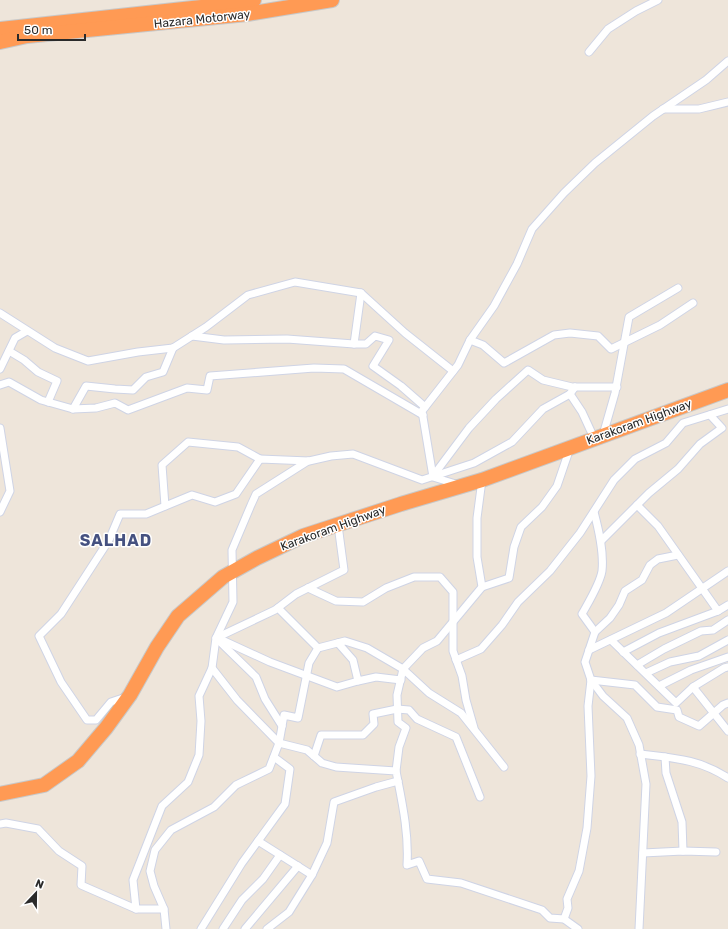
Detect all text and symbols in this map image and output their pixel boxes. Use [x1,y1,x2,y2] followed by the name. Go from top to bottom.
[153,7,251,31] street label: Hazara Motorway
[18,16,85,42] scale bar
[24,23,52,37] text: 50 m
[585,396,694,448] street label: Karakoram Highway
[279,502,388,554] street label: Karakoram Highway
[80,531,152,550] district label: SALHAD
[16,873,56,913] north arrow
[33,877,46,892] text: N

